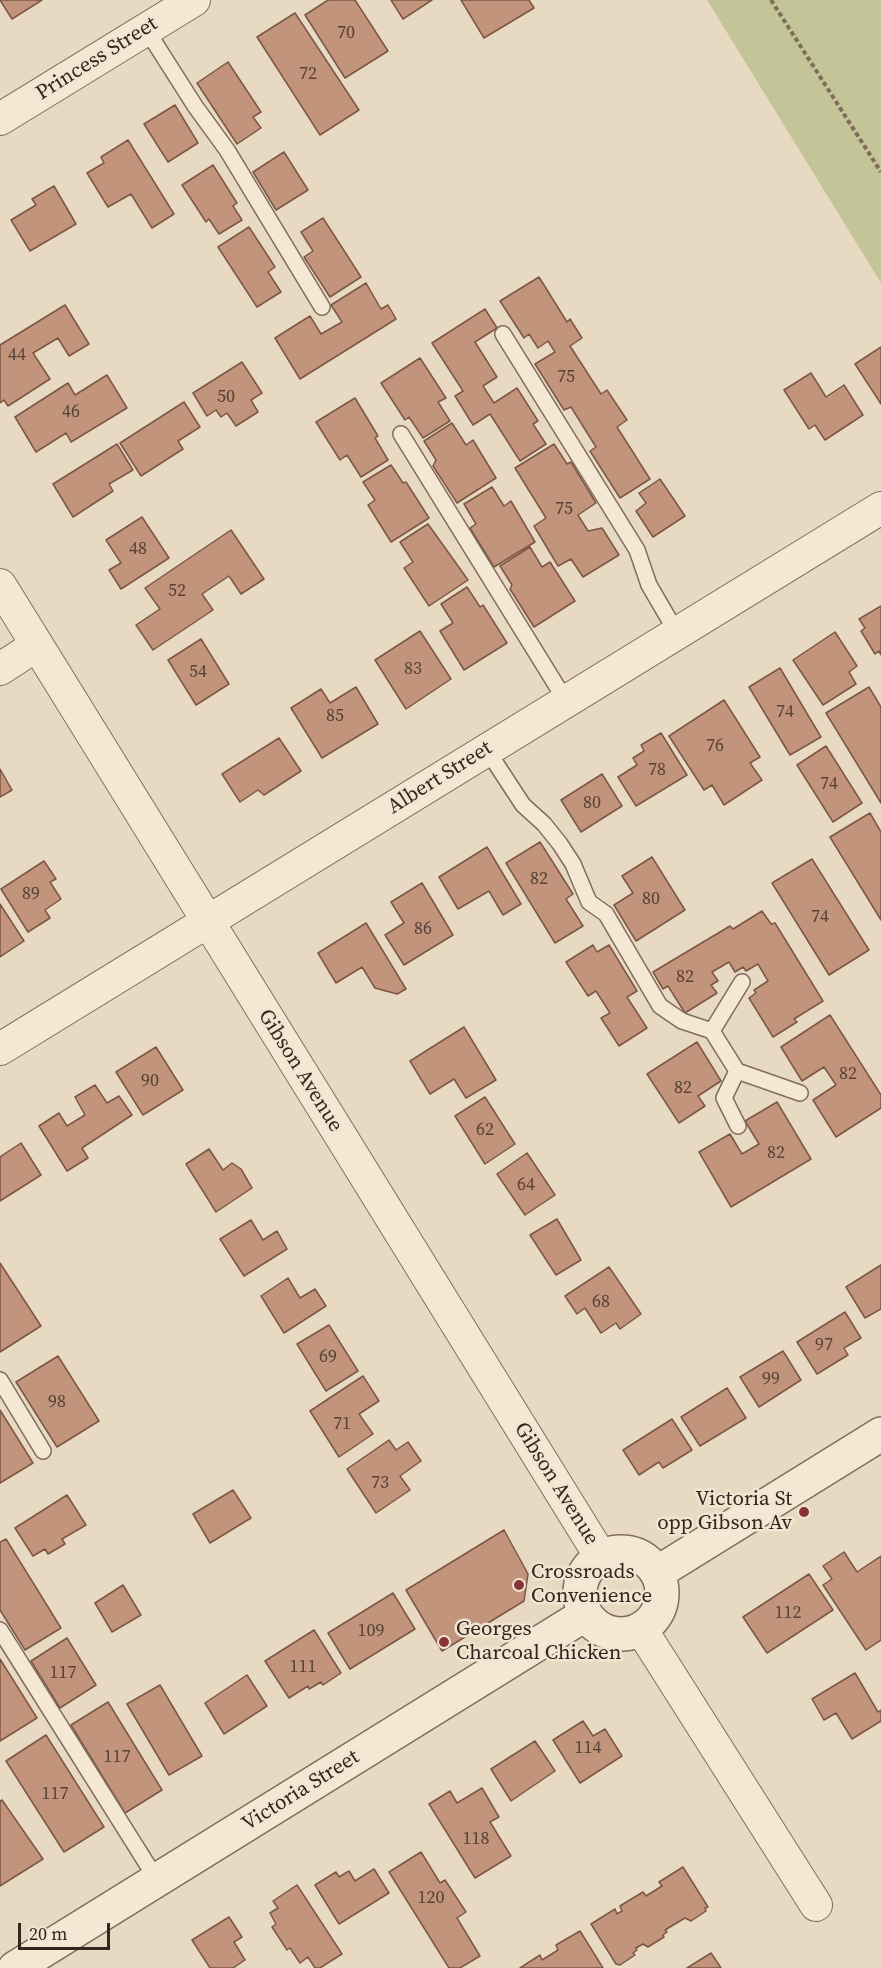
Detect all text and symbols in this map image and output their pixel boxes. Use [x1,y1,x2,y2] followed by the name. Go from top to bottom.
[32,12,162,106] street label: Princess Street
[337,22,355,44] house number: 70
[299,63,317,85] house number: 72
[8,344,26,366] house number: 44
[557,366,575,388] house number: 75
[217,386,235,408] house number: 50
[62,401,80,423] house number: 46
[555,498,573,520] house number: 75
[129,538,147,560] house number: 48
[168,580,186,602] house number: 52
[404,658,422,680] house number: 83
[189,661,207,683] house number: 54
[776,701,794,723] house number: 74
[326,705,344,727] house number: 85
[706,735,724,757] house number: 76
[383,736,497,820] street label: Albert Street
[648,759,666,781] house number: 78
[820,773,838,795] house number: 74
[583,792,601,814] house number: 80
[530,868,548,890] house number: 82
[22,883,40,905] house number: 89
[642,888,660,910] house number: 80
[811,906,829,928] house number: 74
[414,918,432,940] house number: 86
[676,966,694,988] house number: 82
[252,1005,348,1137] street label: Gibson Avenue
[839,1063,857,1085] house number: 82
[141,1070,159,1092] house number: 90
[674,1077,692,1099] house number: 82
[476,1119,494,1141] house number: 62
[767,1142,785,1164] house number: 82
[517,1174,535,1196] house number: 64
[592,1291,610,1313] house number: 68
[815,1334,833,1356] house number: 97
[319,1346,337,1368] house number: 69
[762,1368,780,1390] house number: 99
[48,1391,66,1413] house number: 98
[333,1413,351,1435] house number: 71
[508,1418,604,1550] street label: Gibson Avenue
[371,1472,389,1494] house number: 73
[657,1487,792,1537] place label: Victoria St opp Gibson Av
[797,1505,811,1519] marker: Victoria St opp Gibson Av
[531,1560,652,1610] place label: Crossroads Convenience
[512,1578,526,1592] marker: Crossroads Convenience
[775,1602,801,1624] house number: 112
[456,1617,621,1667] place label: Georges Charcoal Chicken
[358,1620,384,1642] house number: 109
[437,1635,451,1649] marker: Georges Charcoal Chicken
[290,1656,316,1678] house number: 111
[50,1662,76,1684] house number: 117
[575,1737,601,1759] house number: 114
[238,1745,364,1837] street label: Victoria Street
[104,1746,130,1768] house number: 117
[42,1783,68,1805] house number: 117
[463,1828,489,1850] house number: 118
[418,1887,444,1909] house number: 120
[21,1911,112,1949] scale bar
[29,1921,67,1946] text: 20 m

